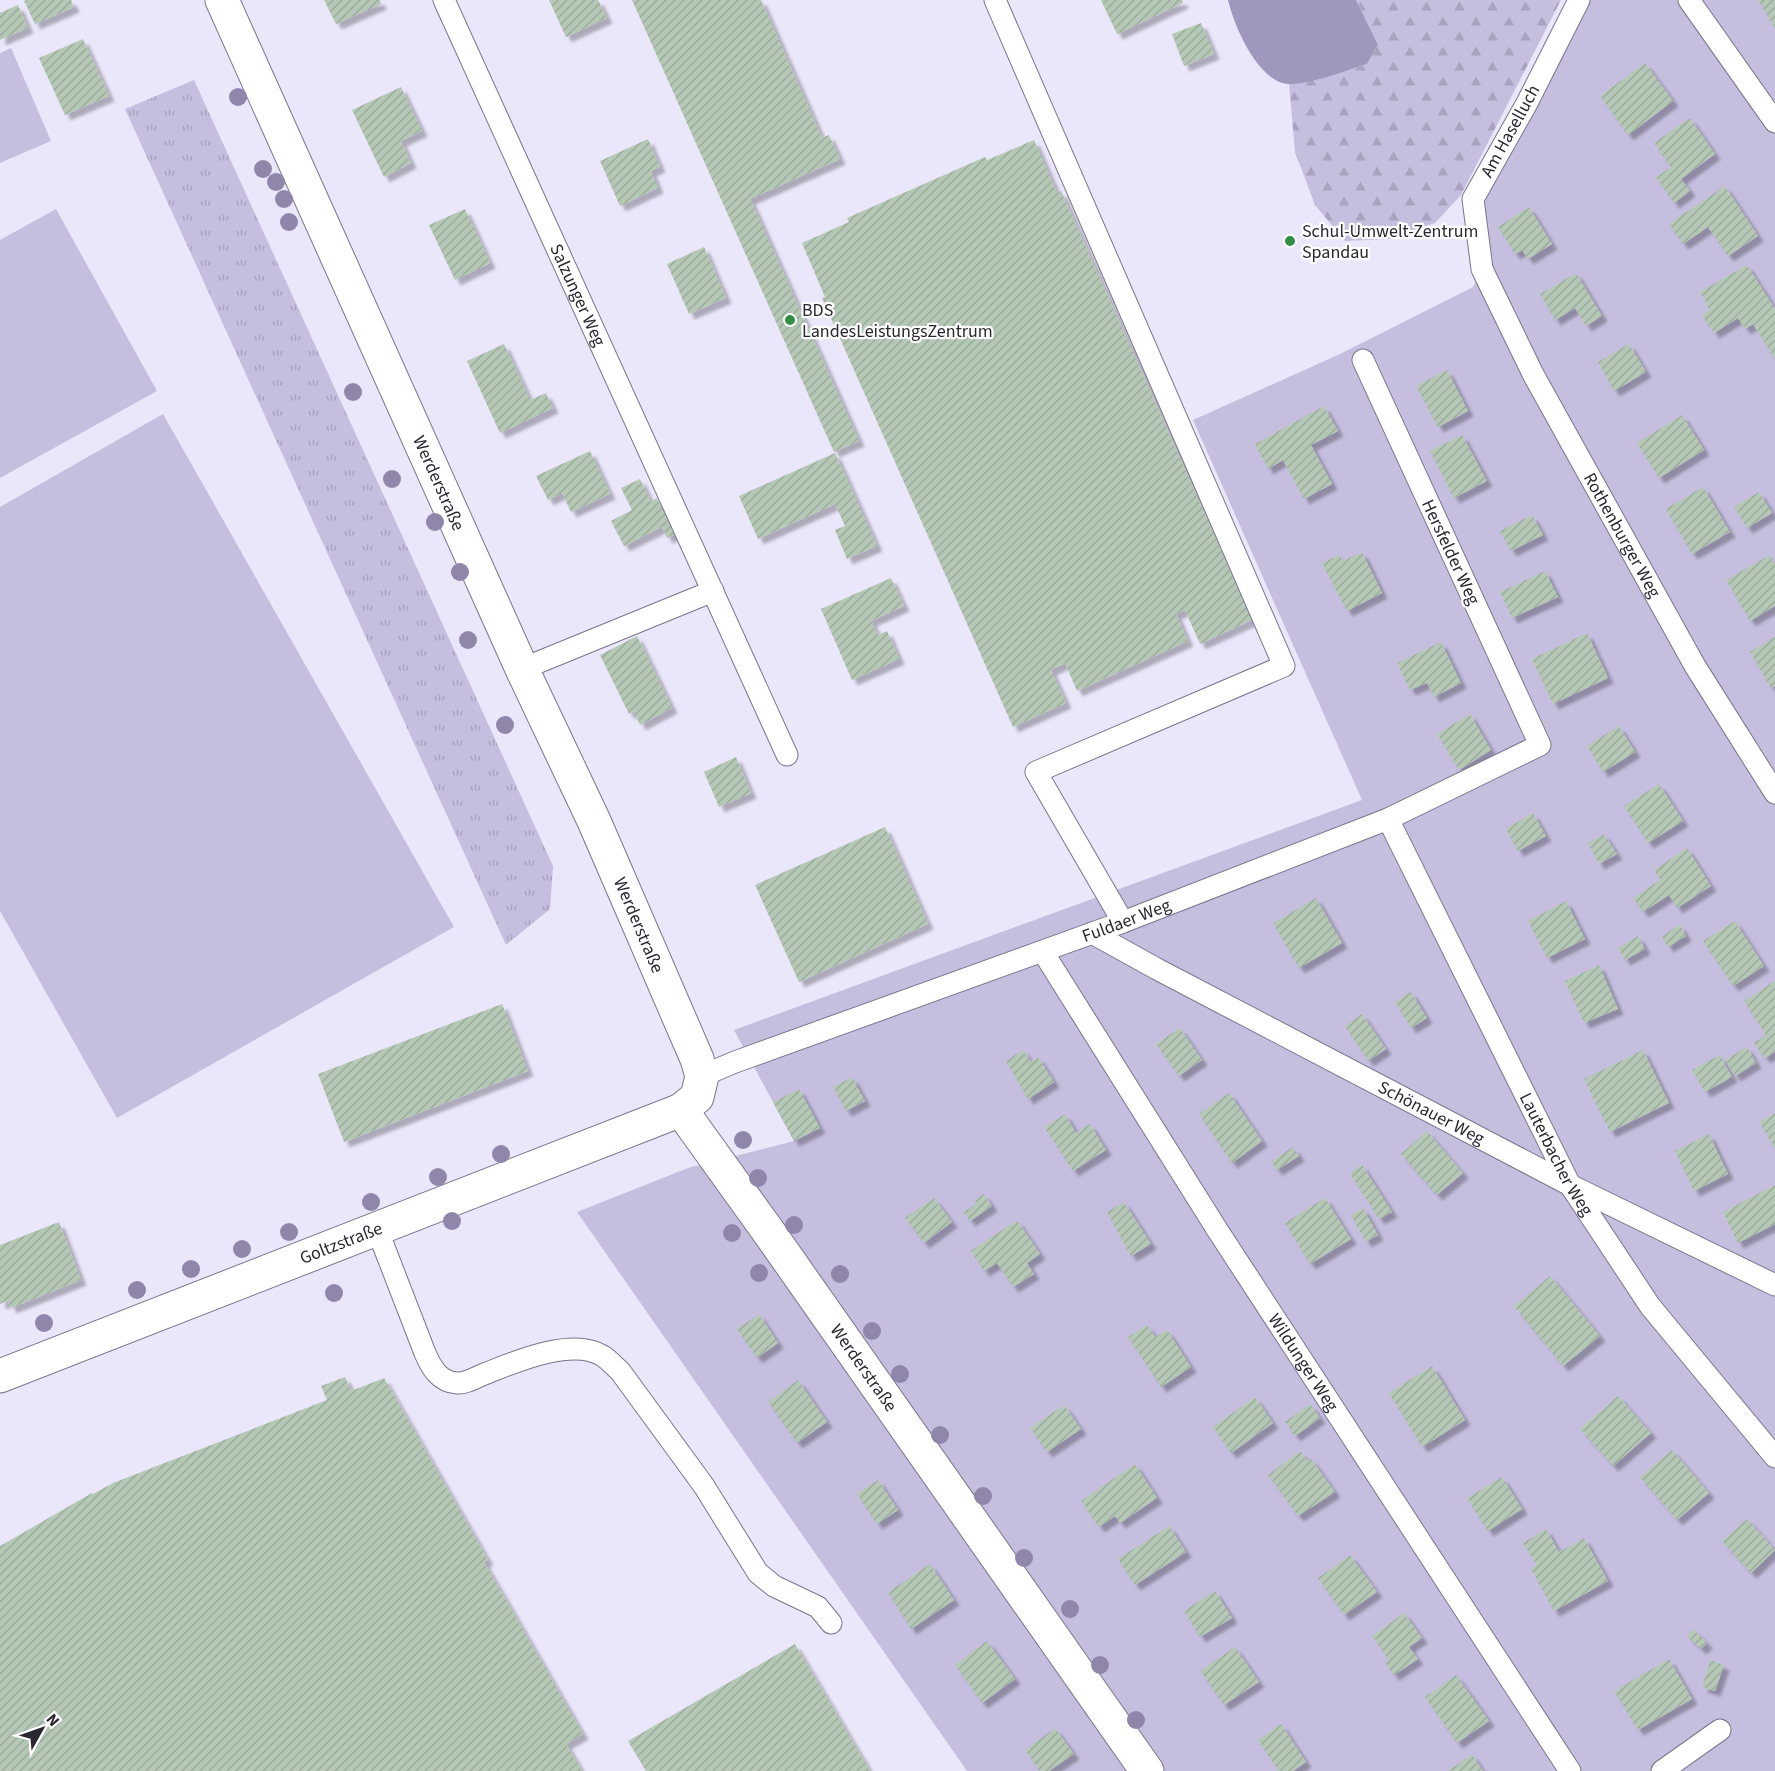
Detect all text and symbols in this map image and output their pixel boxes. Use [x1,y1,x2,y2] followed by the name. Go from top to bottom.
[1475,80,1546,182] street label: Am Haselluch
[1302,219,1479,265] place label: Schul-Umwelt-Zentrum Spandau
[1283,234,1297,248] marker: Schul-Umwelt-Zentrum Spandau
[543,240,612,350] street label: Salzunger Weg
[802,298,993,344] place label: BDS LandesLeistungsZentrum
[783,313,797,327] marker: BDS LandesLeistungsZentrum
[406,432,471,535] street label: Werderstraße
[1577,468,1667,602] street label: Rothenburger Weg
[1415,495,1486,609] street label: Hersfelder Weg
[607,874,670,977] street label: Werderstraße
[1079,893,1174,949] street label: Fuldaer Weg
[1374,1075,1489,1151] street label: Schönauer Weg
[1513,1088,1599,1221] street label: Lauterbacher Weg
[296,1216,386,1271] street label: Goltzstraße
[1262,1309,1344,1416] street label: Wildunger Weg
[824,1319,903,1417] street label: Werderstraße
[12,1699,72,1759] north arrow
[41,1709,65,1731] text: N

